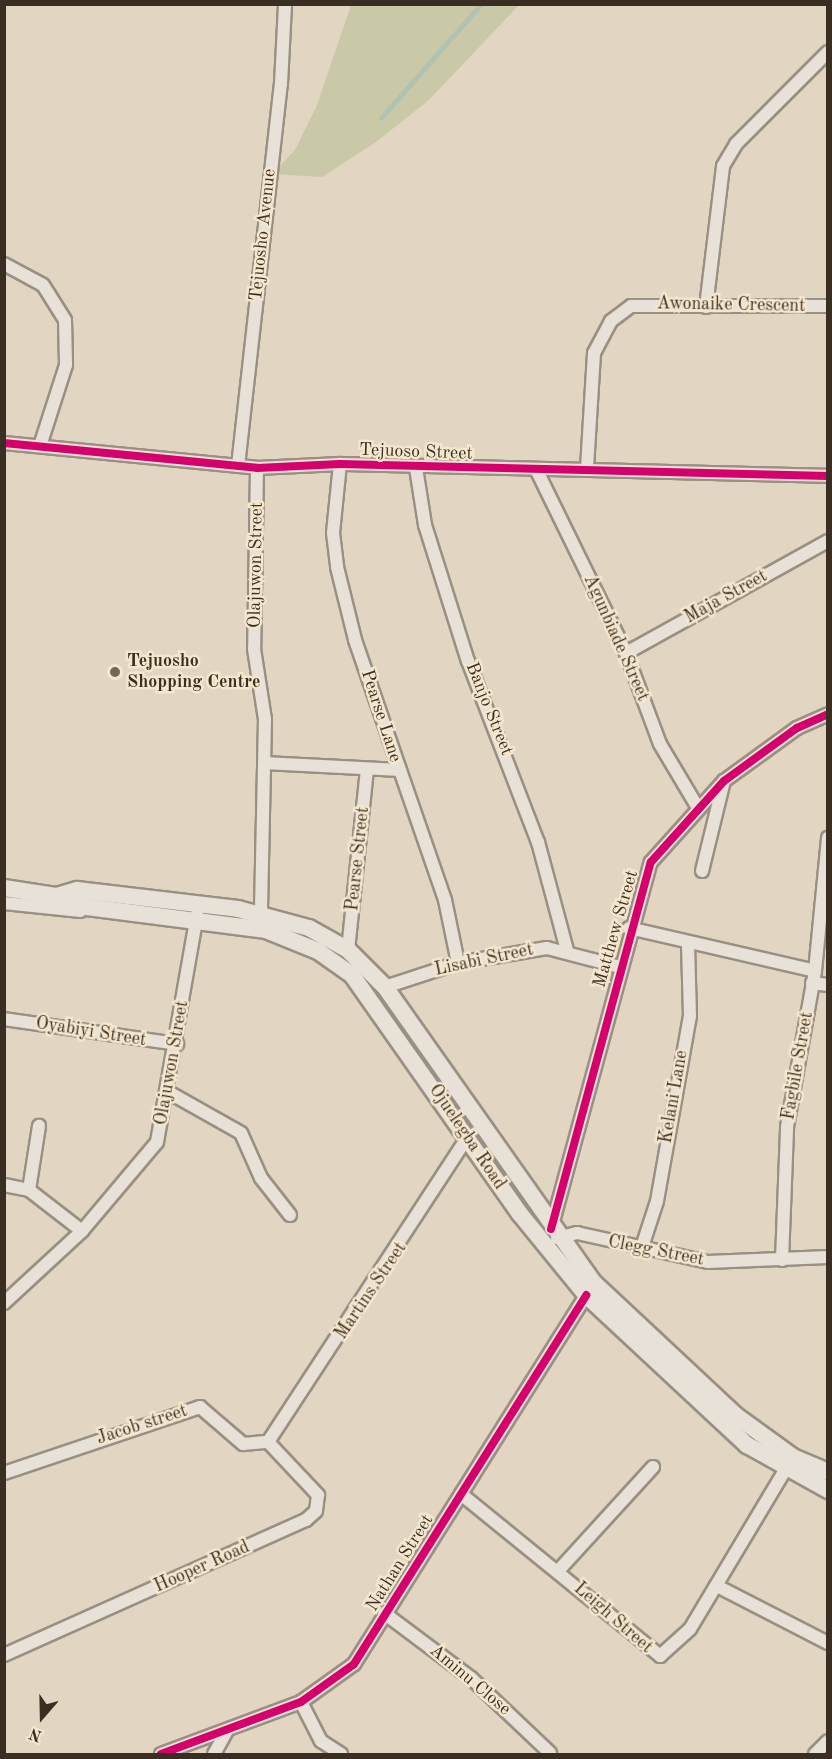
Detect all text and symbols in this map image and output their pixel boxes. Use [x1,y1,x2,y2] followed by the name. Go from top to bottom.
[245,168,281,302] street label: Tejuosho Avenue
[657,293,805,317] street label: Awonaike Crescent
[359,439,473,465] street label: Tejuoso Street
[244,502,268,628] street label: Olajuwon Street
[681,565,771,629] street label: Maja Street
[578,571,654,705] street label: Agunbiade Street
[127,651,260,694] place label: Tejuosho Shopping Centre
[461,659,517,759] street label: Banjo Street
[108,665,122,679] marker: Tejuosho Shopping Centre
[356,667,406,765] street label: Pearse Lane
[342,806,374,912] street label: Pearse Street
[589,868,643,990] street label: Matthew Street
[433,939,535,981] street label: Lisabi Street
[150,999,194,1127] street label: Olajuwon Street
[778,1010,818,1122] street label: Fagbile Street
[34,1013,148,1051] street label: Oyabiyi Street
[655,1049,693,1145] street label: Kelani Lane
[424,1080,510,1194] street label: Ojuelegba Road
[606,1231,706,1271] street label: Clegg Street
[331,1238,411,1344] street label: Martins Street
[94,1400,190,1450] street label: Jacob street
[362,1511,438,1615] street label: Nathan Street
[151,1536,253,1598] street label: Hooper Road
[569,1578,657,1658] street label: Leigh Street
[425,1640,515,1720] street label: Aminu Close
[12,1687,72,1747] north arrow
[27,1724,44,1744] text: N

